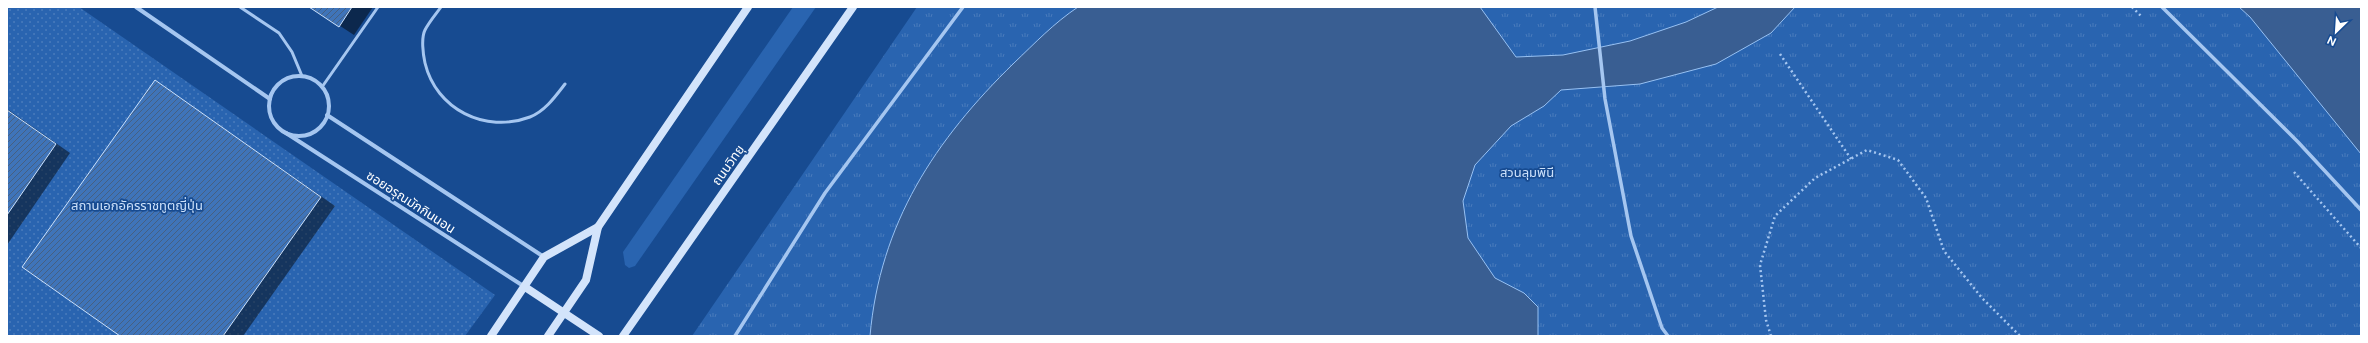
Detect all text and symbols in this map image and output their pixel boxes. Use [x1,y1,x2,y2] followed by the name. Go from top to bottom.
[2316,12,2356,52] north arrow
[2325,34,2338,48] text: N
[709,142,747,188] street label: ถนนวิทยุ
[1500,165,1554,180] park label: สวนลุมพินี
[364,168,458,236] street label: ซอยอรุณมักกินนอน
[71,196,203,213] park label: สถานเอกอัครราชทูตญี่ปุ่น

